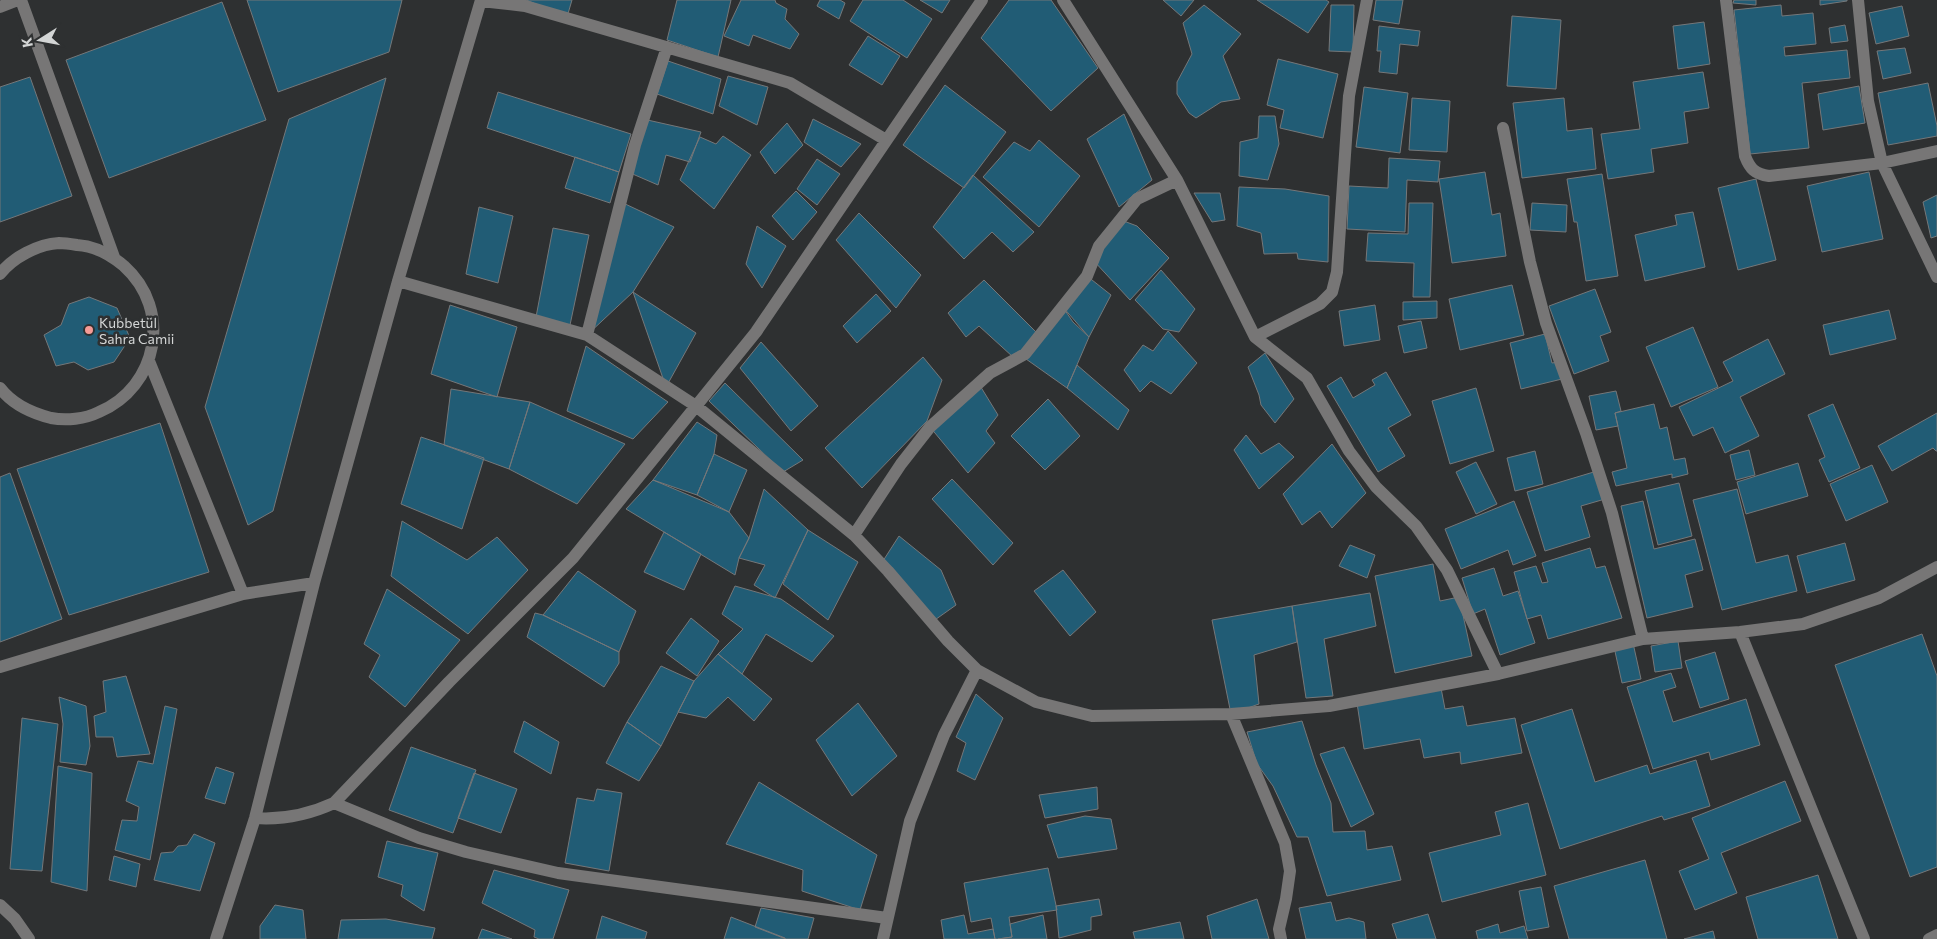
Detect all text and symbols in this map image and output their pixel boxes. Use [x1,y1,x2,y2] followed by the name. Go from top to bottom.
[15,15,65,65] north arrow
[17,36,36,49] text: K
[99,314,174,347] place label: Kubbetül Sahra Camii
[83,324,95,336] marker: Kubbetül Sahra Camii

